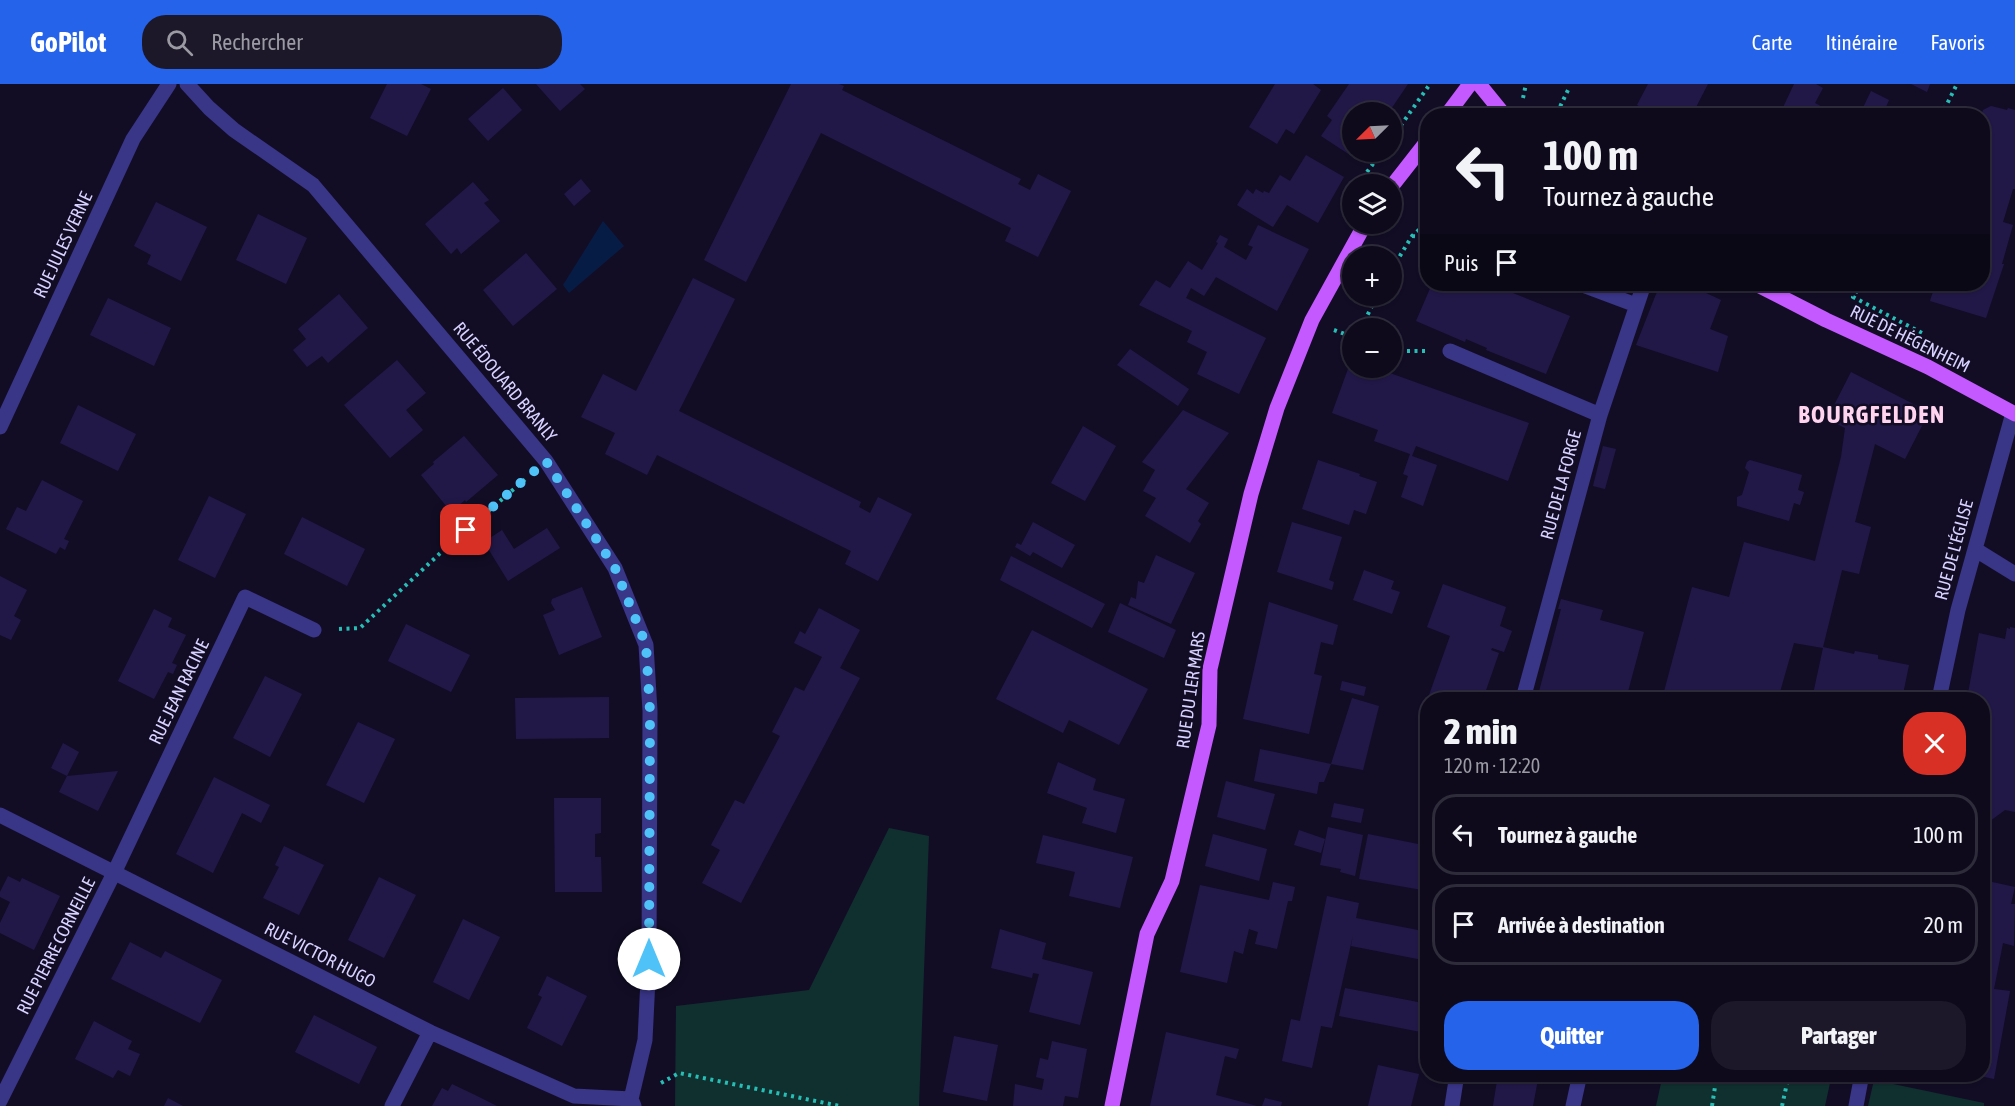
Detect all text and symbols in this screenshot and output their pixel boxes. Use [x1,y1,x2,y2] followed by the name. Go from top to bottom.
[142,15,562,69] search box
[30,26,106,58] text: GoPilot
[163,26,196,59] icon: search
[211,29,303,55] text: Rechercher
[1752,30,1792,54] text: Carte
[1825,30,1897,54] text: Itinéraire
[1930,30,1985,54] text: Favoris
[1342,102,1402,162] north arrow
[1342,102,1402,378] map controls
[1543,131,1638,179] text: 100 m
[1444,132,1522,210] icon: left
[1342,174,1402,234] button: layers
[1543,181,1714,212] text: Tournez à gauche
[29,188,96,301] street label: RUE JULES VERNE
[1342,246,1402,306] button: +
[1490,246,1523,279] icon: arrive
[1444,250,1478,276] text: Puis
[1847,300,1974,377] street label: RUE DE HÉGENHEIM
[449,318,562,446] street label: RUE ÉDOUARD BRANLY
[1342,318,1402,378] button: −
[1798,401,1946,428] district label: BOURGFELDEN
[1536,428,1585,542] street label: RUE DE LA FORGE
[1930,497,1977,602] street label: RUE DE L'ÉGLISE
[440,504,491,555] pin
[449,513,482,546] icon: arrive
[1172,630,1209,750] street label: RUE DU 1ER MARS
[144,636,213,748] street label: RUE JEAN RACINE
[1444,710,1518,752] text: 2 min
[1903,712,1966,775] button: close
[1444,754,1540,777] text: 120 m · 12:20
[1447,818,1480,851] icon: left
[1498,822,1637,848] text: Tournez à gauche
[1913,822,1963,848] text: 100 m
[12,874,99,1018] street label: RUE PIERRE CORNEILLE
[1447,908,1480,941] icon: arrive
[1498,912,1665,938] text: Arrivée à destination
[1923,912,1963,938] text: 20 m
[261,918,379,992] street label: RUE VICTOR HUGO
[617,927,681,991] position arrow
[1444,1001,1699,1070] button: Quitter
[1711,1001,1966,1070] button: Partager

